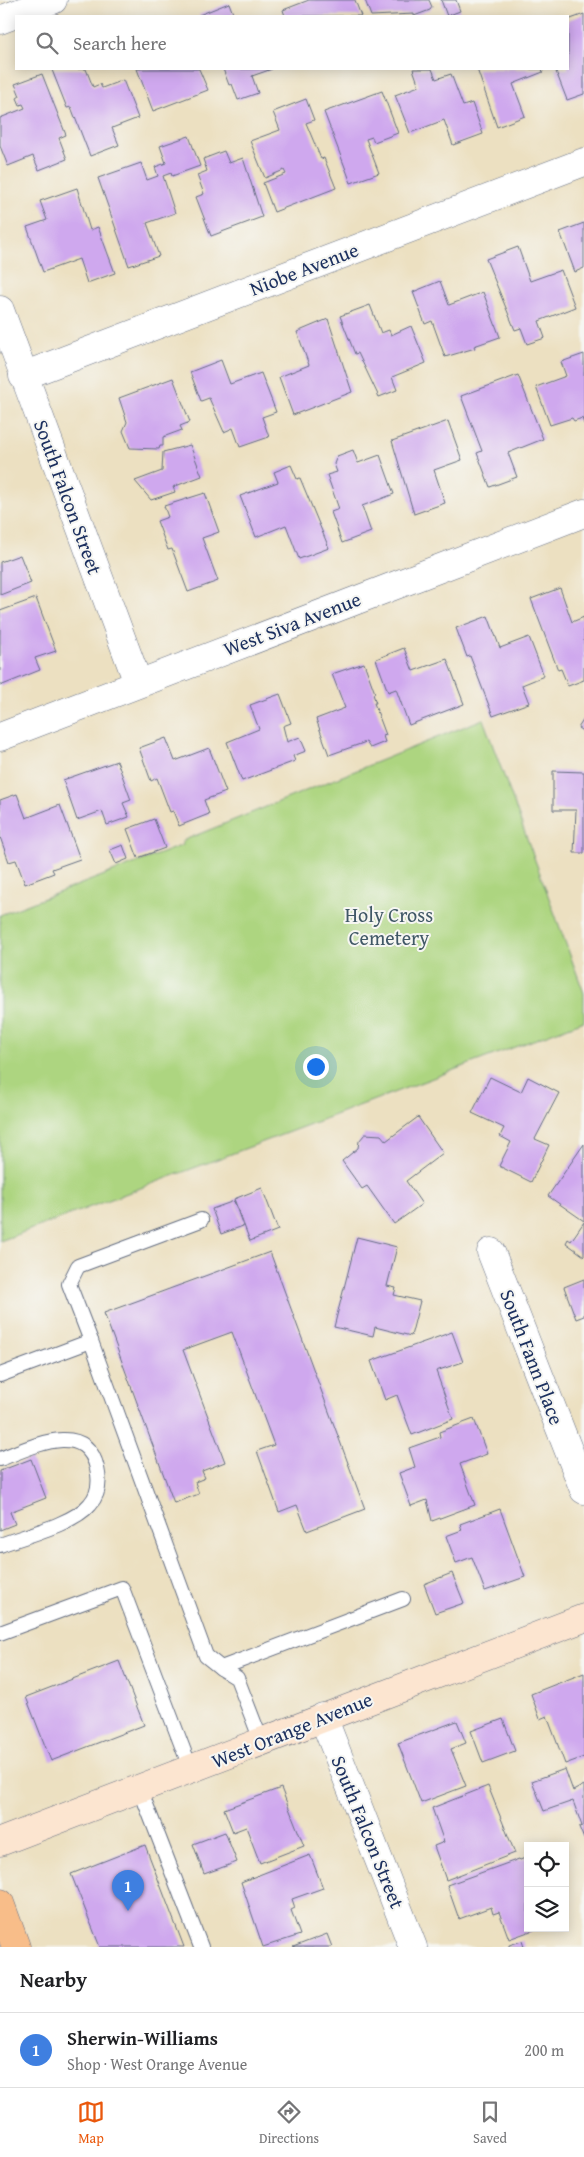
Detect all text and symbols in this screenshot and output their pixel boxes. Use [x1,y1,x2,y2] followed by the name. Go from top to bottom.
[15,15,569,70] search box
[33,29,61,57] icon: search
[73,29,167,57] text: Search here
[245,234,362,303] street label: Niobe Avenue
[27,415,110,578] street label: South Falcon Street
[219,584,365,663] street label: West Siva Avenue
[345,900,433,952] park label: Holy Cross Cemetery
[303,1054,329,1080] your location
[493,1285,572,1429] street label: South Fann Place
[207,1684,377,1775] street label: West Orange Avenue
[325,1751,412,1913] street label: South Falcon Street
[524,1842,569,1932] map controls
[524,1842,569,1887] button: locate
[112,1870,144,1911] pin: 1
[524,1887,569,1932] button: layers
[20,1964,87,1995] text: Nearby
[67,2024,218,2052] text: Sherwin-Williams
[32,2038,40,2062] text: 1
[524,2038,564,2062] text: 200 m
[67,2052,247,2076] text: Shop · West Orange Avenue
[77,2098,105,2148] tab: Map
[259,2098,319,2148] tab: Directions
[473,2098,507,2148] tab: Saved

